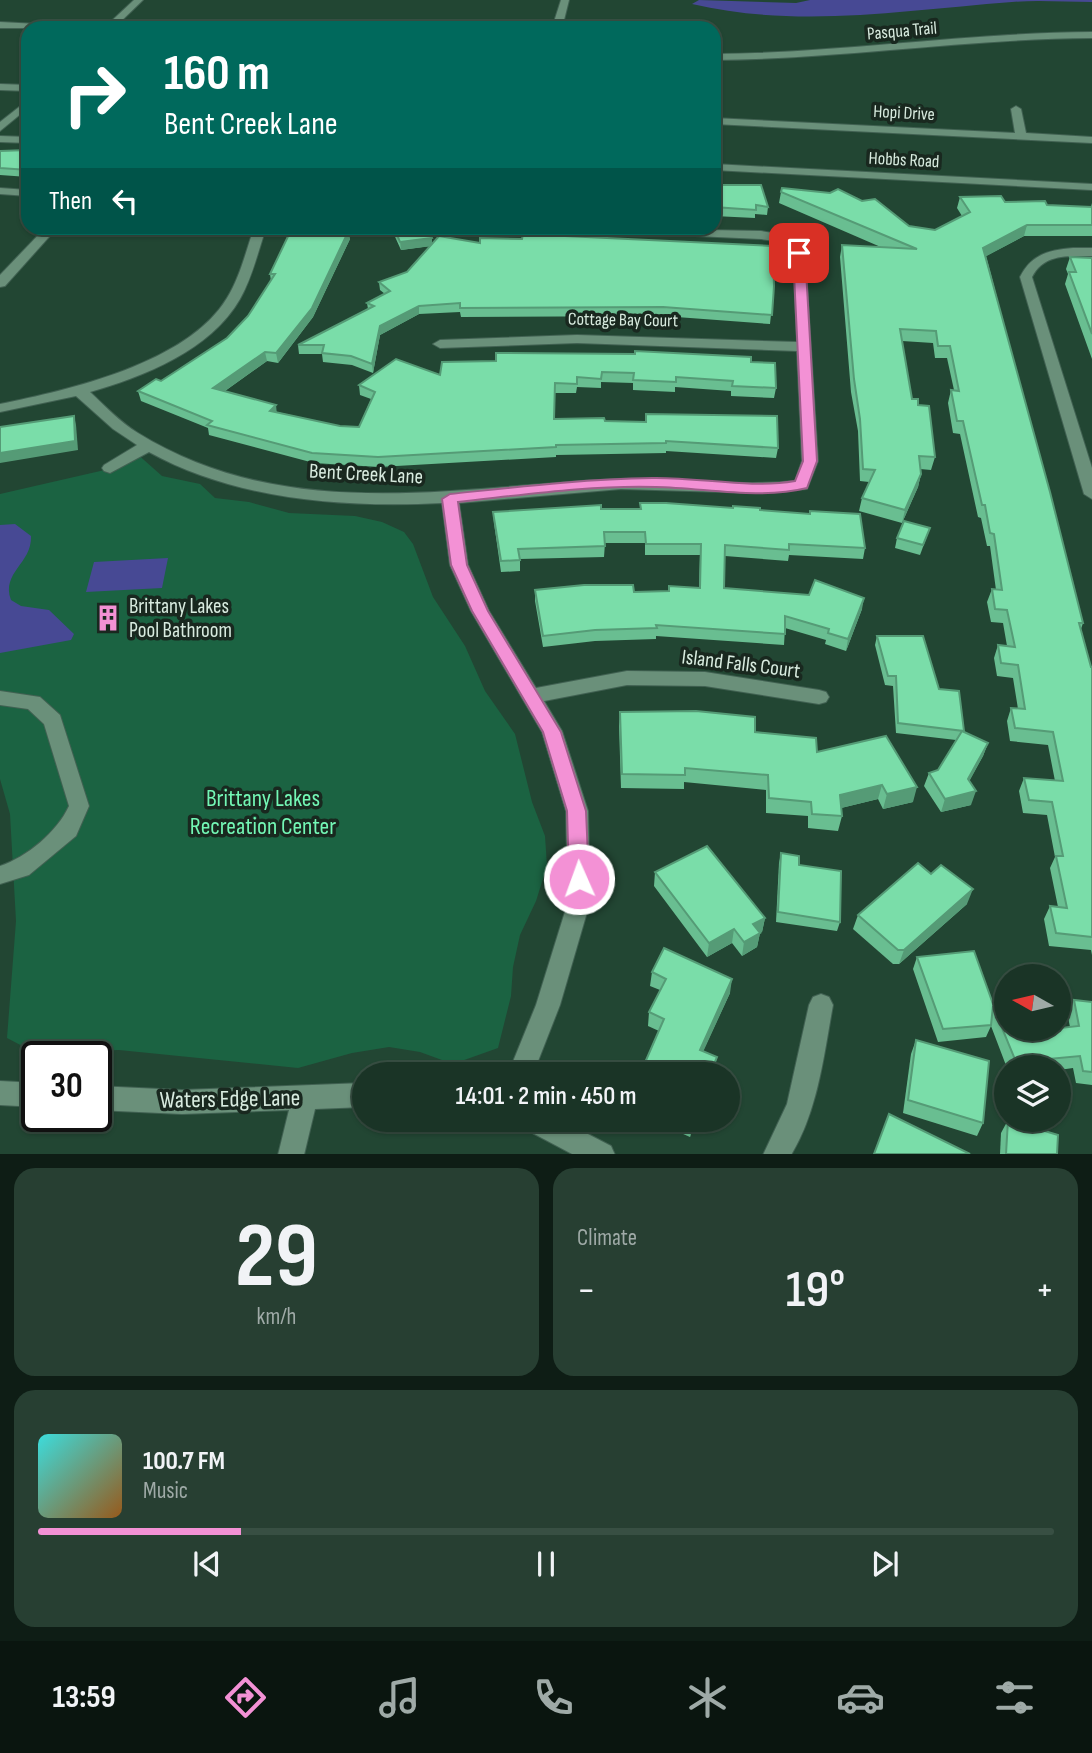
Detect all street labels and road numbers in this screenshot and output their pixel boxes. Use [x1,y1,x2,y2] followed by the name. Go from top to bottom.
[866,17,938,45] street label: Pasqua Trail
[873,101,935,125] street label: Hopi Drive
[868,148,940,172] street label: Hobbs Road
[568,309,679,331] street label: Cottage Bay Court
[308,459,424,489] street label: Bent Creek Lane
[680,644,802,684] street label: Island Falls Court
[159,1083,301,1115] street label: Waters Edge Lane

